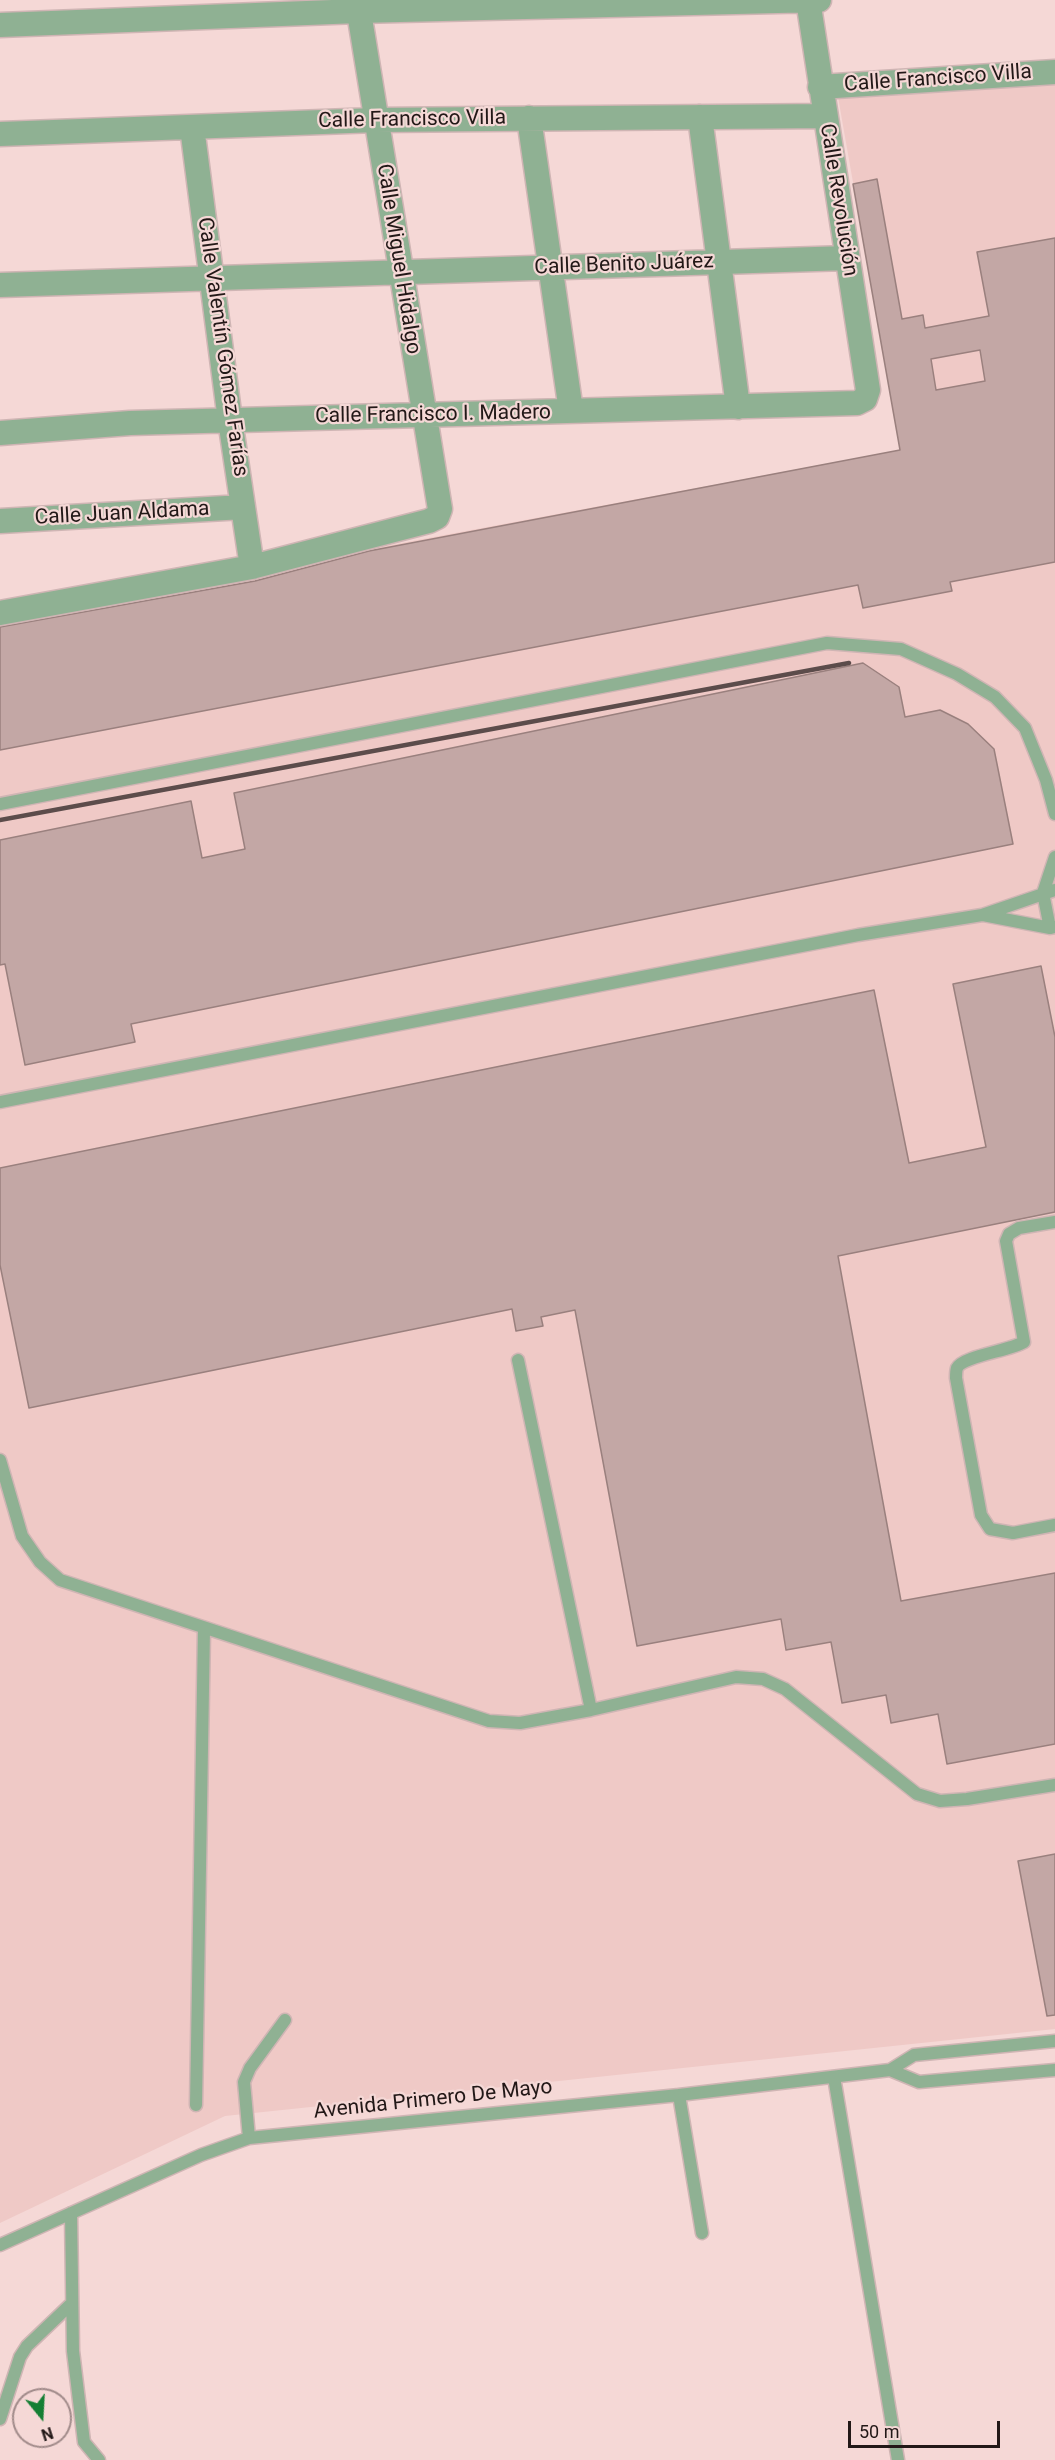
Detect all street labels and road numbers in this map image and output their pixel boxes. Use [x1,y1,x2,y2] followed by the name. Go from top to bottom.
[843,60,1033,98] street label: Calle Francisco Villa
[318,106,506,134] street label: Calle Francisco Villa
[814,122,862,278] street label: Calle Revolución
[371,162,425,356] street label: Calle Miguel Hidalgo
[191,216,253,478] street label: Calle Valentín Gómez Farías
[534,249,714,281] street label: Calle Benito Juárez
[315,400,551,430] street label: Calle Francisco I. Madero
[34,497,210,531] street label: Calle Juan Aldama
[312,2075,554,2125] street label: Avenida Primero De Mayo

